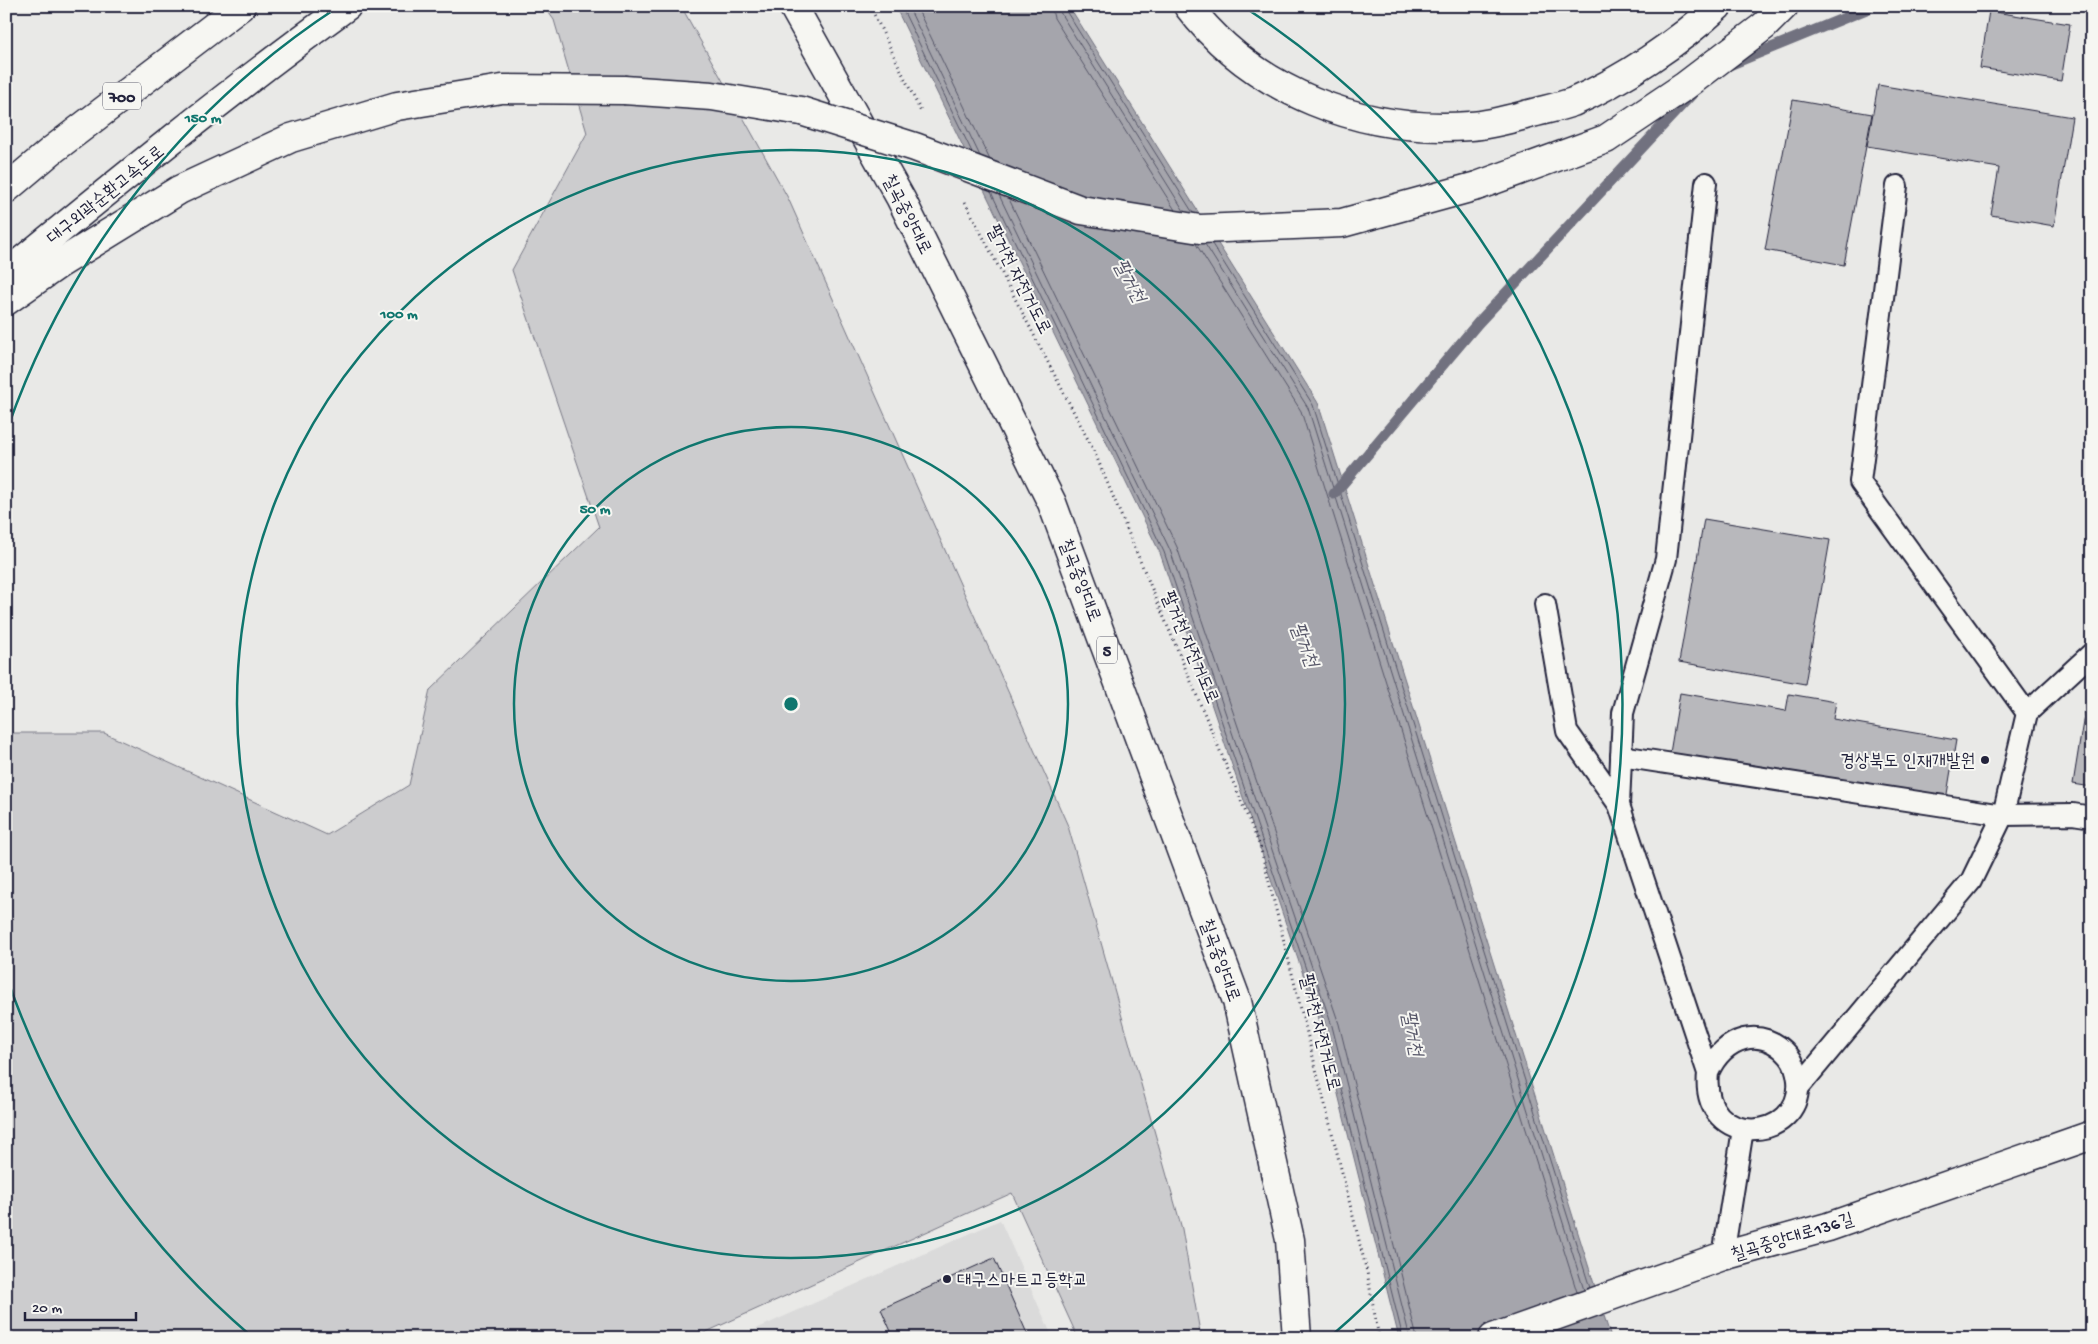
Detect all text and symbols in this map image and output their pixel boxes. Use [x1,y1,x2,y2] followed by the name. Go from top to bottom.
[103,82,141,110] road number: 700
[184,110,222,128] text: 150 m
[44,142,169,250] street label: 대구외곽순환고속도로
[877,172,935,259] street label: 칠곡중앙대로
[981,222,1054,338] street label: 팔거천 자전거도로
[1107,256,1150,309] water label: 팔거천
[379,306,418,324] text: 100 m
[580,501,611,519] text: 50 m
[1053,537,1104,625] street label: 칠곡중앙대로
[1156,589,1222,707] street label: 팔거천 자전거도로
[1284,620,1322,672] water label: 팔거천
[1097,636,1117,664] road number: 5
[782,695,800,713] centre of rings
[1840,752,1975,773] place label: 경상북도 인재개발원
[1979,754,1991,766] marker: 경상북도 인재개발원
[1194,916,1243,1005] street label: 칠곡중앙대로
[1294,972,1343,1093] street label: 팔거천 자전거도로
[1395,1009,1427,1060] water label: 팔거천
[1729,1210,1857,1267] street label: 칠곡중앙대로136길
[957,1271,1087,1292] place label: 대구스마트고등학교
[941,1273,953,1285] marker: 대구스마트고등학교
[25,1289,136,1321] scale bar
[32,1300,62,1318] text: 20 m

